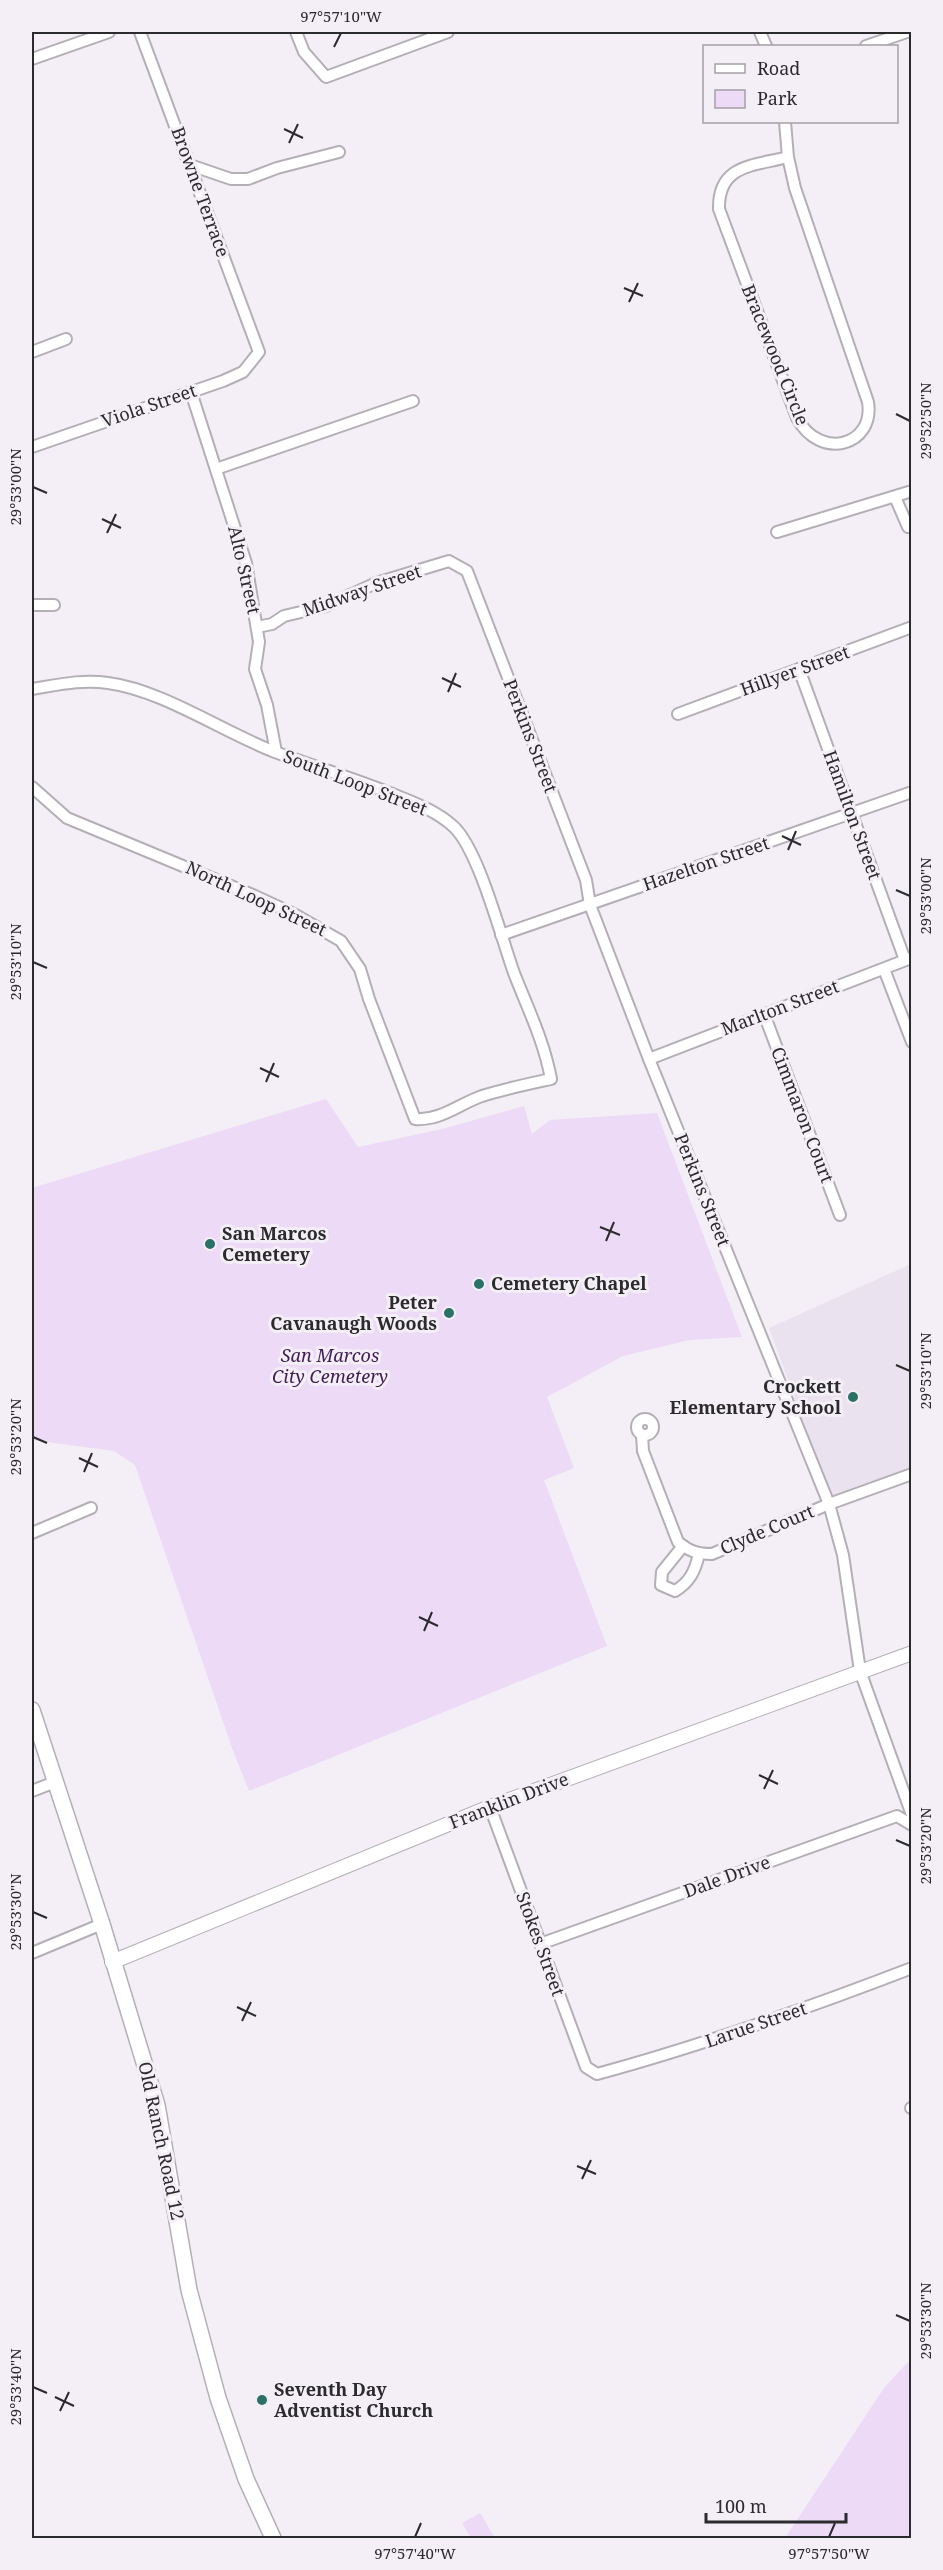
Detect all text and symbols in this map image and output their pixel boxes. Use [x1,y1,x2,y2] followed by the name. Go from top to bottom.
[300,6,382,26] text: 97°57'10"W
[703,45,898,123] legend
[757,56,800,80] text: Road
[757,86,797,110] text: Park
[166,123,236,260] street label: Browne Terrace
[737,281,815,429] street label: Bracewood Circle
[98,378,199,433] street label: Viola Street
[915,382,935,460] text: 29°52'50"N
[5,448,25,526] text: 29°53'00"N
[223,523,267,616] street label: Alto Street
[299,559,424,622] street label: Midway Street
[737,639,852,701] street label: Hillyer Street
[498,675,564,796] street label: Perkins Street
[280,744,431,821] street label: South Loop Street
[818,747,887,883] street label: Hamilton Street
[639,830,772,896] street label: Hazelton Street
[182,855,331,941] street label: North Loop Street
[915,857,935,935] text: 29°53'00"N
[5,923,25,1001] text: 29°53'10"N
[717,974,842,1041] street label: Marlton Street
[766,1043,840,1186] street label: Cimmaron Court
[669,1130,737,1250] street label: Perkins Street
[222,1221,327,1266] place label: San Marcos Cemetery
[203,1237,217,1251] marker: San Marcos Cemetery
[491,1271,647,1295] place label: Cemetery Chapel
[472,1277,486,1291] marker: Cemetery Chapel
[270,1290,438,1335] place label: Peter Cavanaugh Woods
[442,1306,456,1320] marker: Peter Cavanaugh Woods
[915,1332,935,1410] text: 29°53'10"N
[272,1343,388,1388] park label: San Marcos City Cemetery
[670,1374,842,1419] place label: Crockett Elementary School
[846,1390,860,1404] marker: Crockett Elementary School
[5,1398,25,1476] text: 29°53'20"N
[716,1499,817,1560] street label: Clyde Court
[446,1766,572,1834] street label: Franklin Drive
[915,1807,935,1885] text: 29°53'20"N
[680,1849,773,1903] street label: Dale Drive
[5,1873,25,1951] text: 29°53'30"N
[511,1888,571,1999] street label: Stokes Street
[702,1995,810,2053] street label: Larue Street
[133,2059,190,2222] street label: Old Ranch Road 12
[915,2282,935,2360] text: 29°53'30"N
[5,2348,25,2426] text: 29°53'40"N
[274,2377,433,2422] place label: Seventh Day Adventist Church
[255,2393,269,2407] marker: Seventh Day Adventist Church
[706,2486,846,2524] scale bar
[715,2494,767,2518] text: 100 m
[374,2543,456,2563] text: 97°57'40"W
[788,2543,870,2563] text: 97°57'50"W

